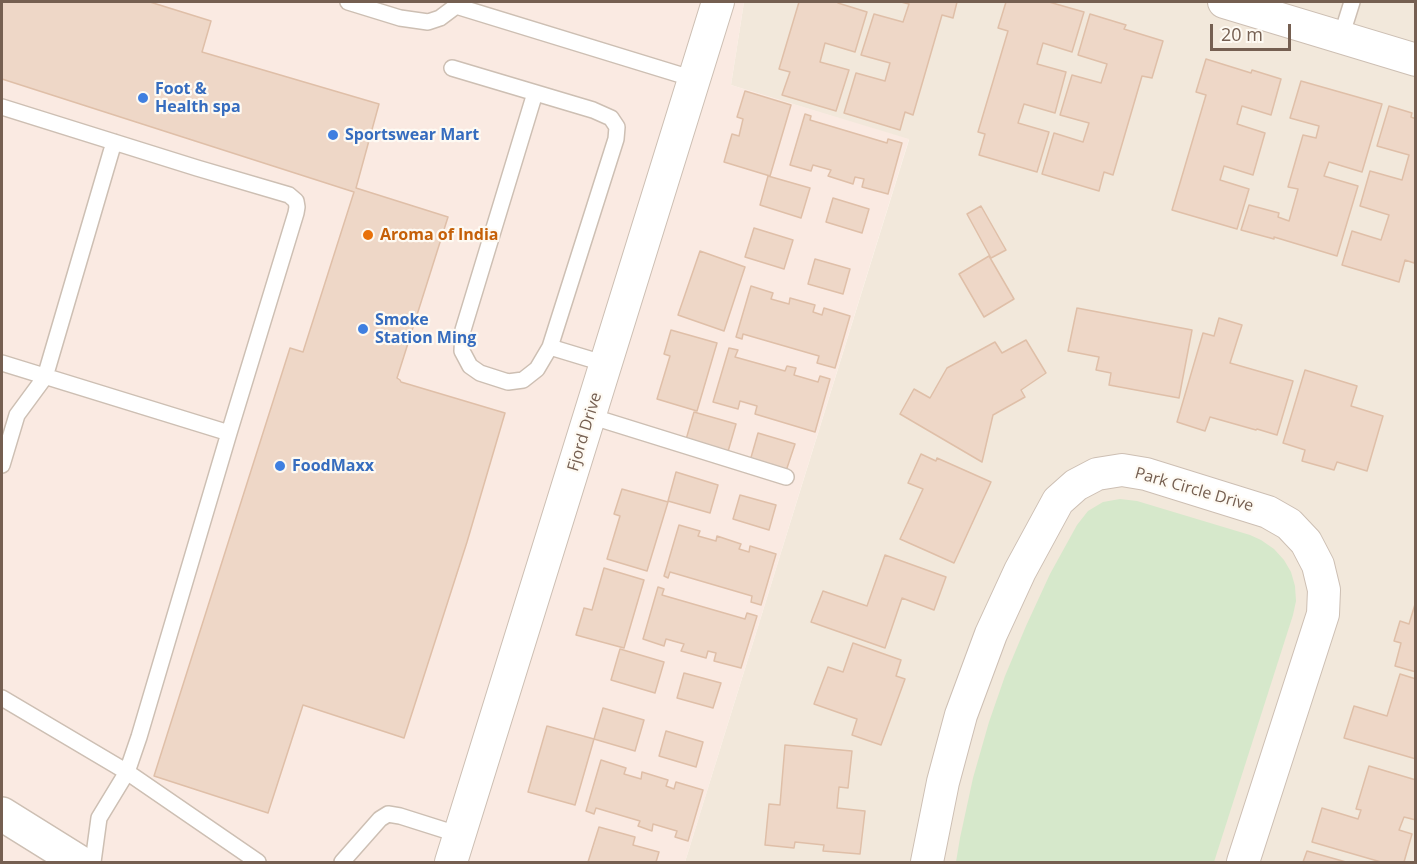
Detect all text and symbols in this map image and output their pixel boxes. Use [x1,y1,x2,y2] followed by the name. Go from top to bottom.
[1213,12,1294,50] scale bar
[1221,22,1263,46] text: 20 m
[155,79,241,117] place label: Foot & Health spa
[136,91,150,105] marker: Foot & Health spa
[345,125,479,145] place label: Sportswear Mart
[326,128,340,142] marker: Sportswear Mart
[380,225,498,245] place label: Aroma of India
[361,228,375,242] marker: Aroma of India
[375,310,476,348] place label: Smoke Station Ming
[356,322,370,336] marker: Smoke Station Ming
[564,390,606,474] street label: Fjord Drive
[292,456,374,476] place label: FoodMaxx
[273,459,287,473] marker: FoodMaxx
[1133,464,1255,516] street label: Park Circle Drive

